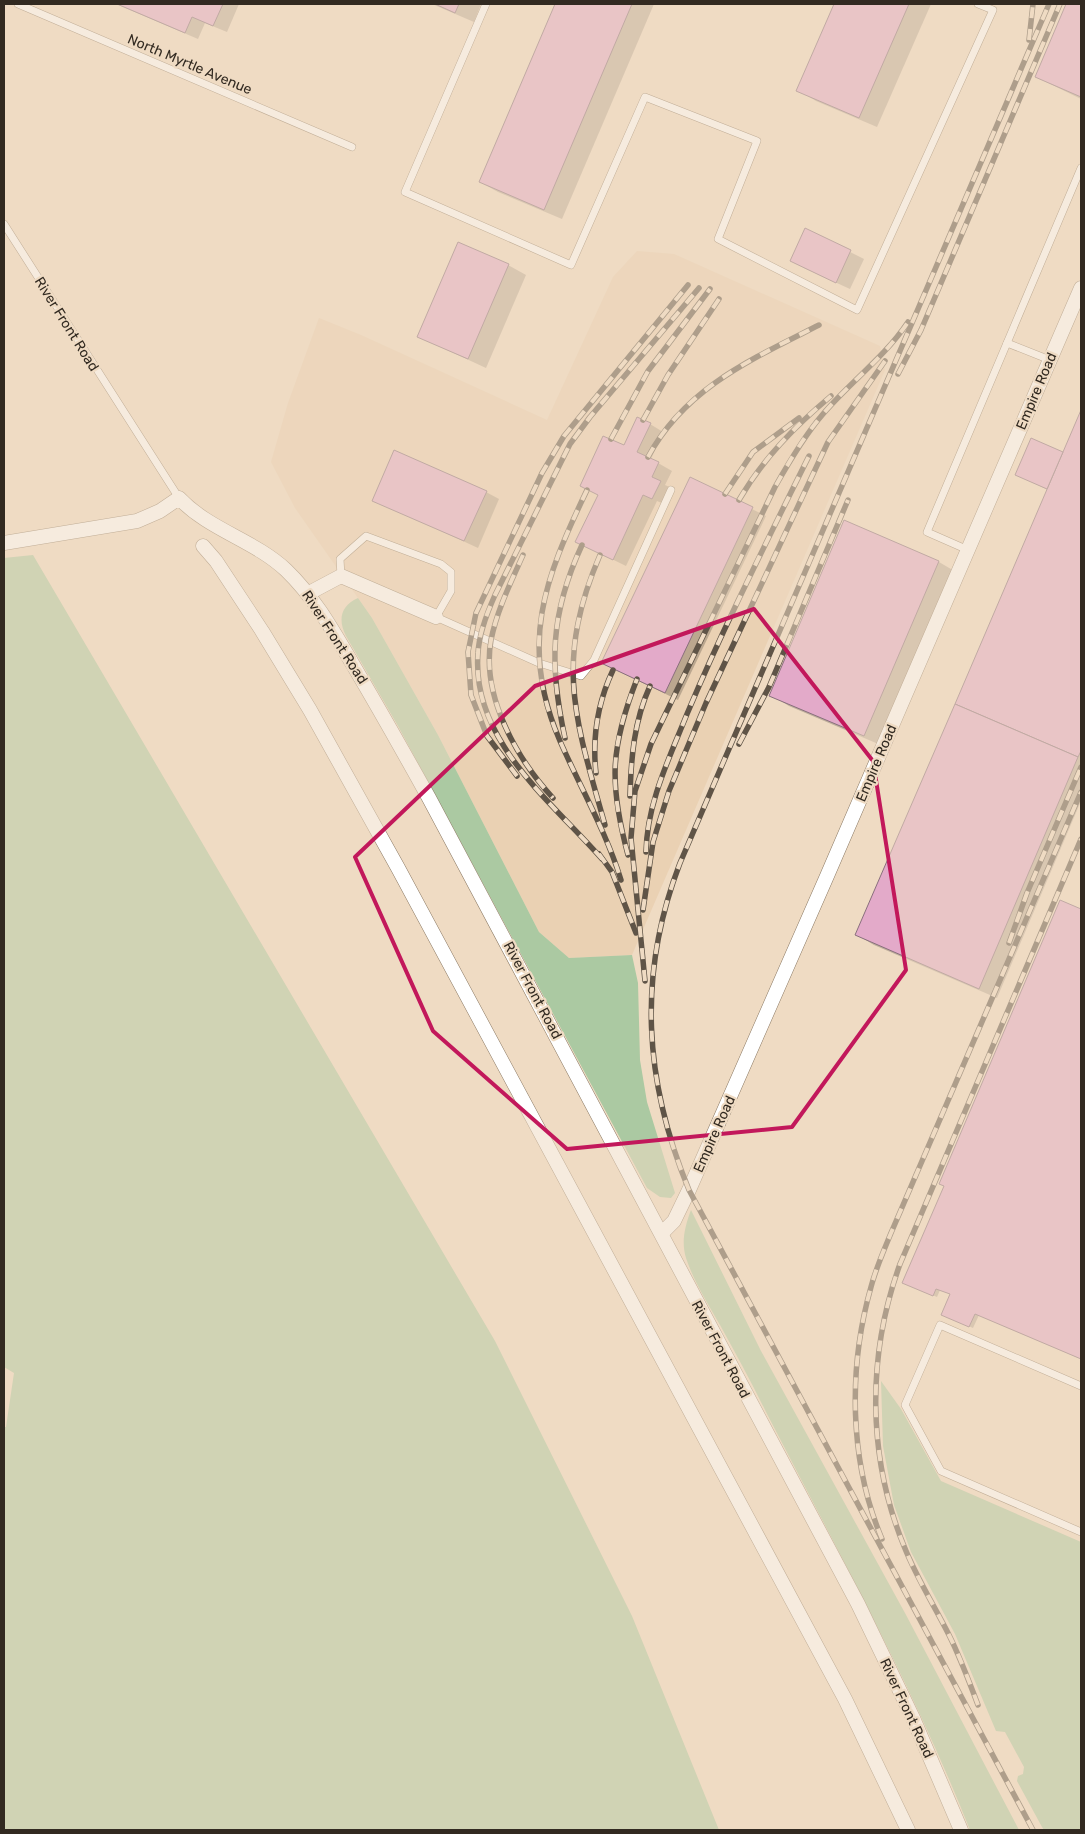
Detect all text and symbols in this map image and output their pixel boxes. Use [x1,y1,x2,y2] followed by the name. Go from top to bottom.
[125,31,255,98] street label: North Myrtle Avenue
[31,274,102,375] street label: River Front Road
[1013,350,1060,432] street label: Empire Road
[298,587,371,687] street label: River Front Road
[853,722,900,804] street label: Empire Road
[500,939,565,1042] street label: River Front Road
[690,1093,739,1175] street label: Empire Road
[688,1298,753,1401] street label: River Front Road
[876,1656,937,1761] street label: River Front Road

